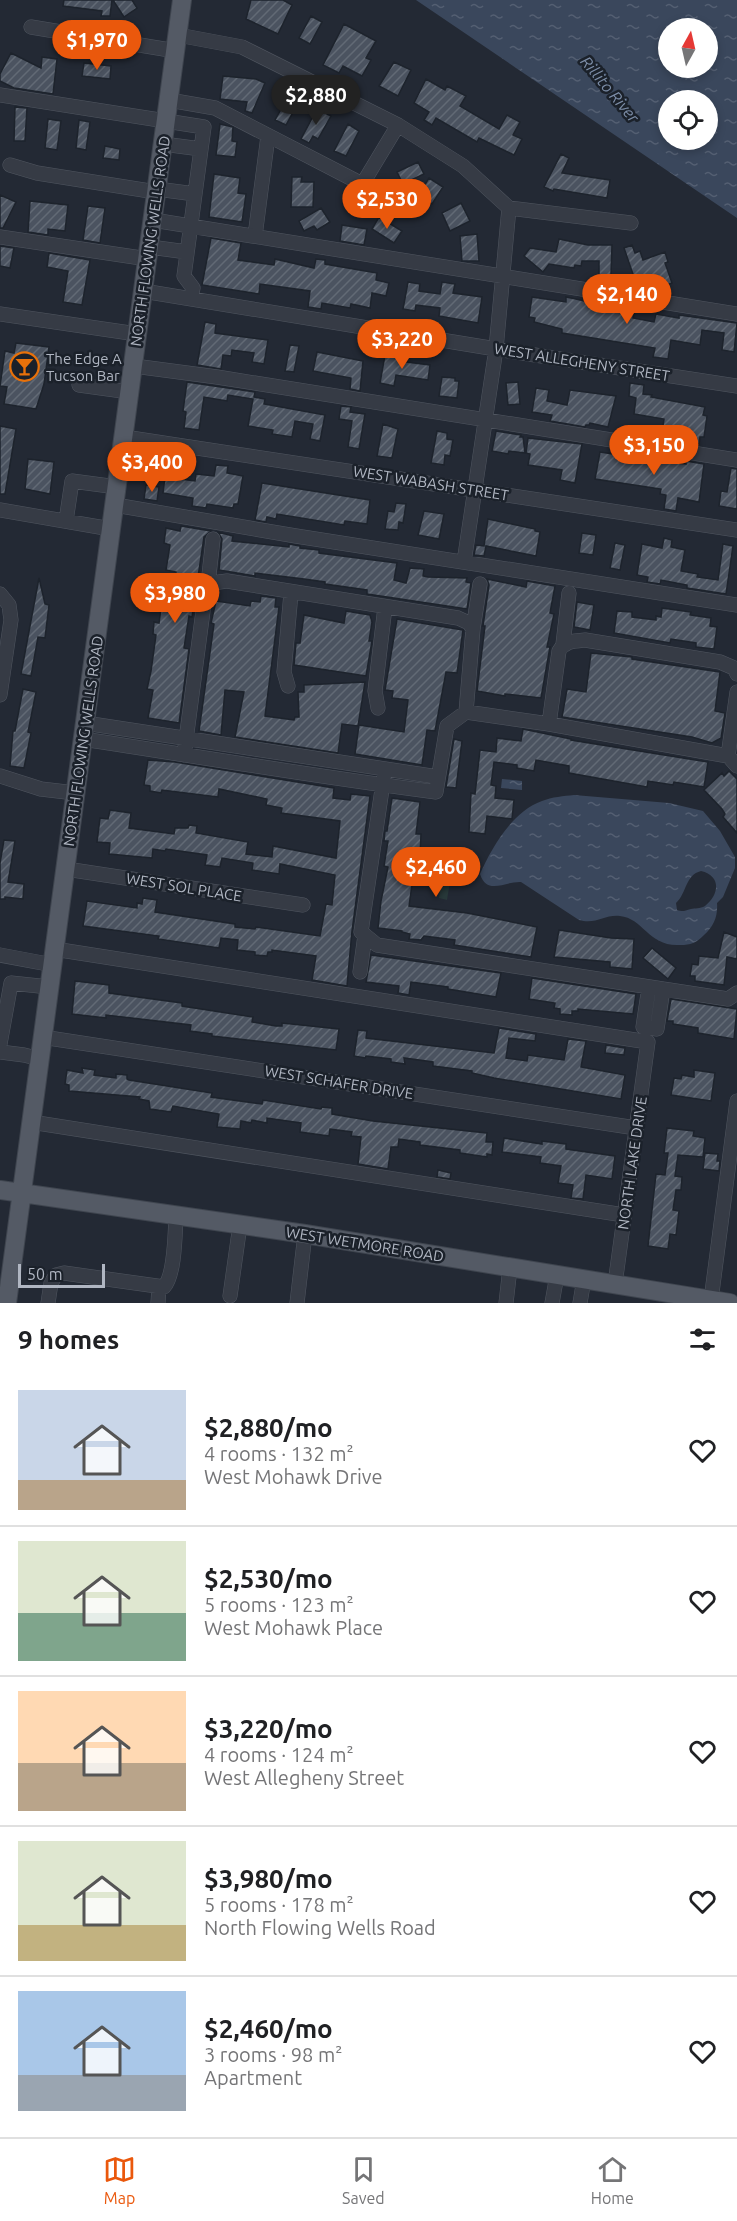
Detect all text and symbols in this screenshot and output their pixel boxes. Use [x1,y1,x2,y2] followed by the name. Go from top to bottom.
[658,18,718,78] north arrow
[658,18,718,150] map controls
[48,20,146,71] pin: $1,970
[66,28,128,51] text: $1,970
[577,52,643,126] water label: Rillito River
[267,75,365,126] pin: $2,880
[285,83,347,106] text: $2,880
[658,90,718,150] button: locate
[127,135,173,347] street label: NORTH FLOWING WELLS ROAD
[338,179,436,230] pin: $2,530
[356,187,418,210] text: $2,530
[578,274,676,325] pin: $2,140
[596,282,658,305] text: $2,140
[353,319,451,370] pin: $3,220
[371,327,433,350] text: $3,220
[493,340,672,384] street label: WEST ALLEGHENY STREET
[46,350,122,384] place label: The Edge A Tucson Bar
[9,351,41,383] bar icon: The Edge A Tucson Bar
[605,425,703,476] pin: $3,150
[623,433,685,456] text: $3,150
[103,442,201,493] pin: $3,400
[121,450,183,473] text: $3,400
[352,462,511,504] street label: WEST WABASH STREET
[126,573,224,624] pin: $3,980
[144,581,206,604] text: $3,980
[60,635,106,847] street label: NORTH FLOWING WELLS ROAD
[387,847,485,898] pin: $2,460
[405,855,467,878] text: $2,460
[125,869,243,905] street label: WEST SOL PLACE
[264,1062,414,1102] street label: WEST SCHAFER DRIVE
[614,1095,650,1231] street label: NORTH LAKE DRIVE
[285,1223,445,1265] street label: WEST WETMORE ROAD
[18,1261,105,1288] scale bar
[27,1265,63,1283] text: 50 m
[686,1323,719,1356] icon: filters
[18,1325,119,1354] text: 9 homes
[204,1413,333,1442] text: $2,880/mo
[66,1414,138,1486] icon: home
[686,1434,719,1467] icon: heart
[204,1442,354,1465] text: 4 rooms · 132 m²
[204,1465,383,1488] text: West Mohawk Drive
[204,1564,333,1593] text: $2,530/mo
[66,1565,138,1637] icon: home
[686,1585,719,1618] icon: heart
[204,1593,354,1616] text: 5 rooms · 123 m²
[204,1616,383,1639] text: West Mohawk Place
[204,1714,333,1743] text: $3,220/mo
[66,1715,138,1787] icon: home
[686,1735,719,1768] icon: heart
[204,1743,354,1766] text: 4 rooms · 124 m²
[204,1766,404,1789] text: West Allegheny Street
[204,1864,333,1893] text: $3,980/mo
[66,1865,138,1937] icon: home
[686,1885,719,1918] icon: heart
[204,1893,354,1916] text: 5 rooms · 178 m²
[204,1916,436,1939] text: North Flowing Wells Road
[204,2014,333,2043] text: $2,460/mo
[66,2015,138,2087] icon: home
[686,2035,719,2068] icon: heart
[204,2043,342,2066] text: 3 rooms · 98 m²
[204,2066,302,2089] text: Apartment
[103,2153,136,2207] tab: Map
[342,2153,385,2207] tab: Saved
[591,2153,634,2207] tab: Home

